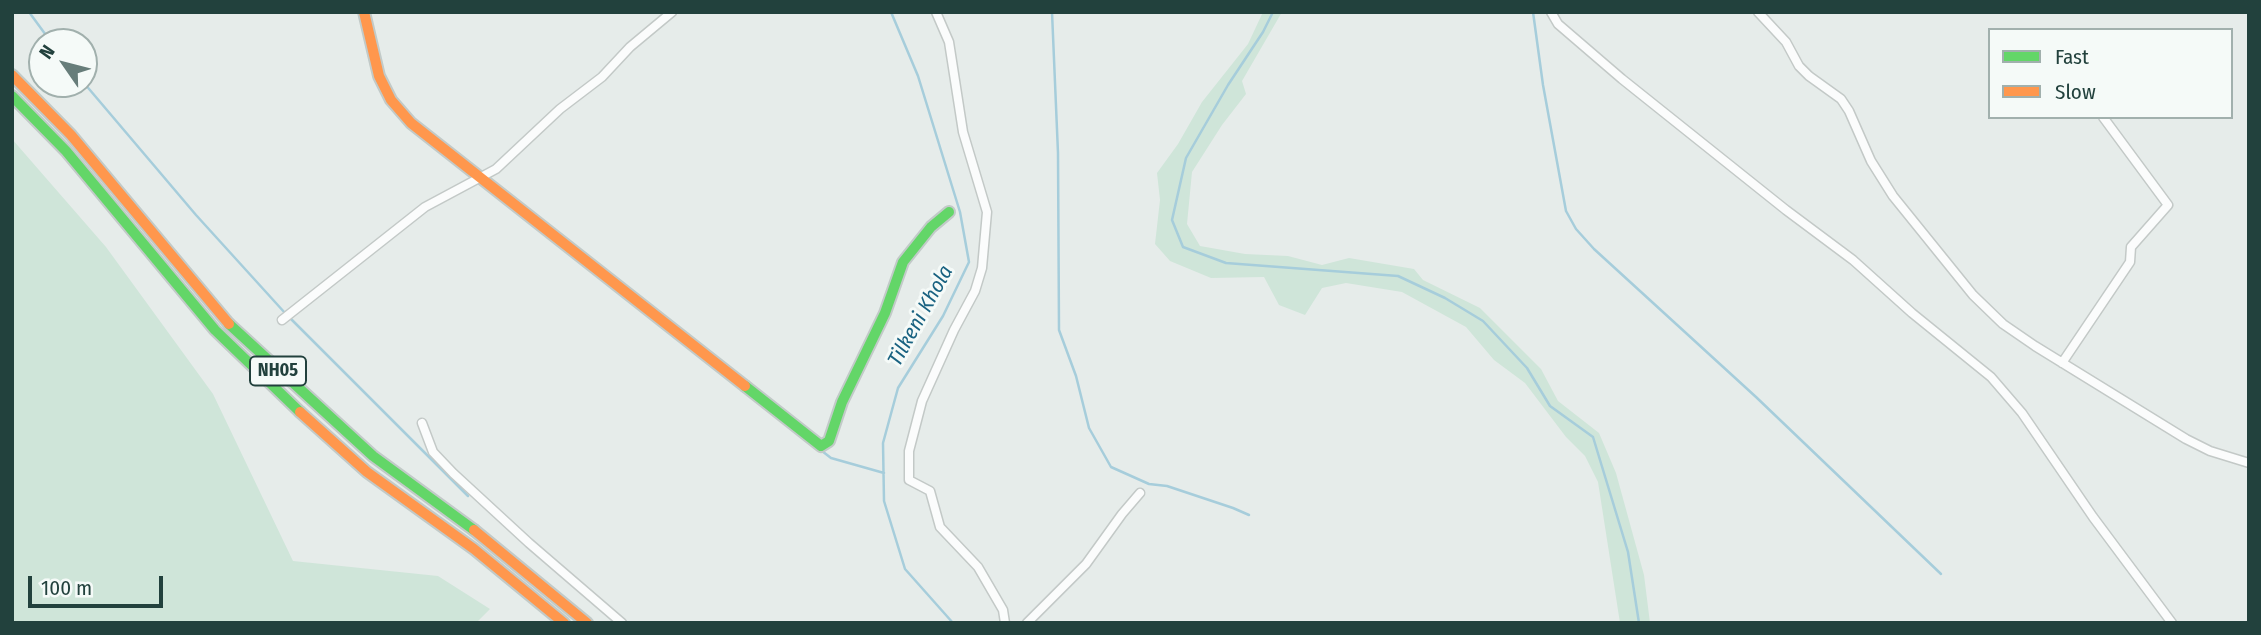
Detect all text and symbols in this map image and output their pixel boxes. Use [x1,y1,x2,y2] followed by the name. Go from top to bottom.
[28,28,98,98] north arrow
[1988,28,2233,119] legend
[34,41,60,63] text: N
[2055,44,2089,70] text: Fast
[2055,79,2096,105] text: Slow
[883,261,959,371] water label: Tilkeni Khola
[250,356,306,386] road number: NH05
[32,562,166,606] scale bar
[41,575,92,601] text: 100 m

